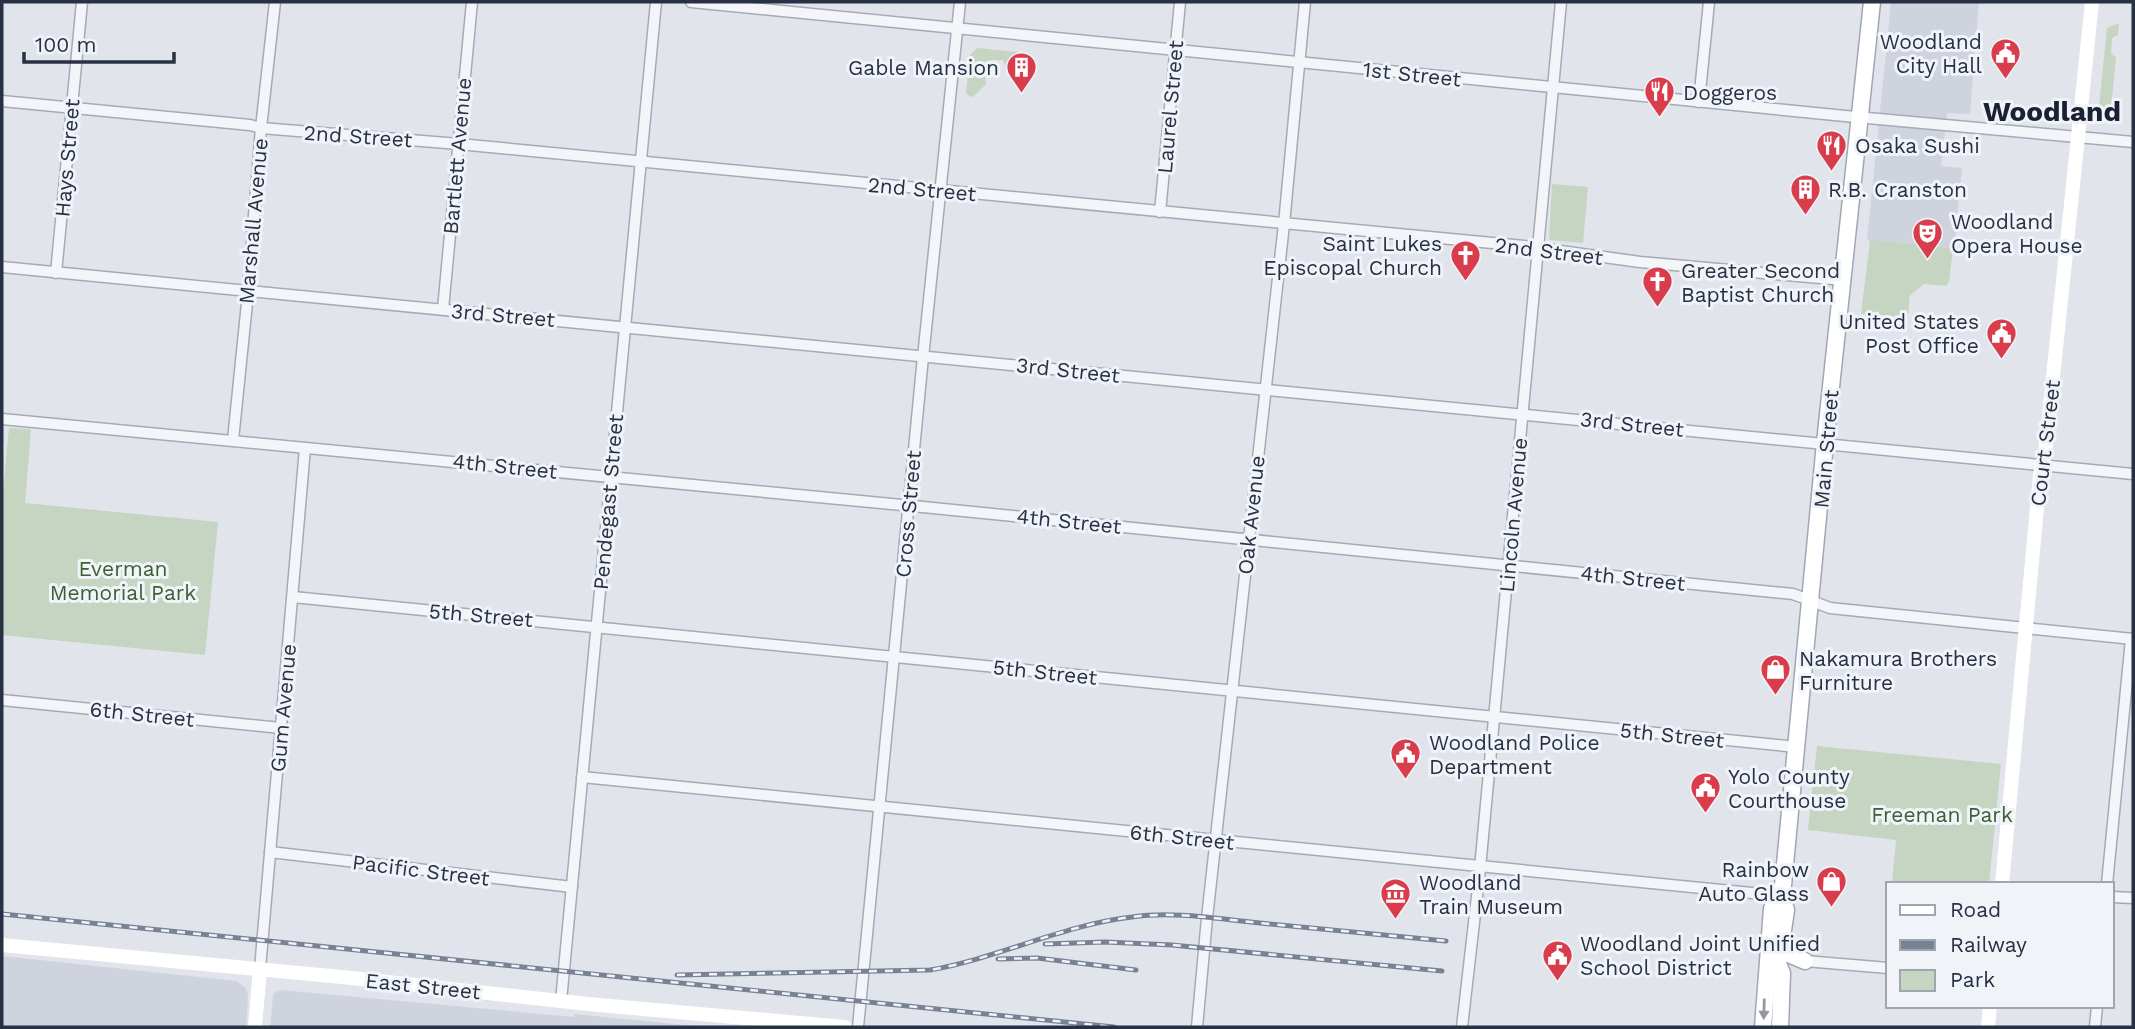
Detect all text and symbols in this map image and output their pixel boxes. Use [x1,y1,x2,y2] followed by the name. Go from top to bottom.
[24,21,175,65] scale bar
[1880,29,1983,78] place label: Woodland City Hall
[35,32,97,57] text: 100 m
[1988,36,2022,80] public building icon: Woodland City Hall
[1152,39,1188,175] street label: Laurel Street
[1005,50,1039,94] building icon: Gable Mansion
[848,55,999,80] place label: Gable Mansion
[1362,56,1462,92] street label: 1st Street
[1643,75,1677,119] restaurant icon: Doggeros
[438,76,476,236] street label: Bartlett Avenue
[1683,80,1777,105] place label: Doggeros
[1983,95,2121,128] district label: Woodland
[49,98,85,218] street label: Hays Street
[303,120,413,152] street label: 2nd Street
[1815,128,1849,172] restaurant icon: Osaka Sushi
[1855,133,1980,158] place label: Osaka Sushi
[233,137,273,305] street label: Marshall Avenue
[867,172,977,206] street label: 2nd Street
[1788,172,1822,216] building icon: R.B. Cranston
[1828,177,1967,202] place label: R.B. Cranston
[1951,209,2083,258] place label: Woodland Opera House
[1911,216,1945,260] theatre icon: Woodland Opera House
[1263,231,1442,280] place label: Saint Lukes Episcopal Church
[1493,232,1605,270] street label: 2nd Street
[1448,238,1482,282] church icon: Saint Lukes Episcopal Church
[1681,258,1840,307] place label: Greater Second Baptist Church
[1641,265,1675,309] church icon: Greater Second Baptist Church
[450,298,556,332] street label: 3rd Street
[1839,309,1979,358] place label: United States Post Office
[1985,316,2019,360] public building icon: United States Post Office
[1015,352,1121,388] street label: 3rd Street
[2025,378,2065,508] street label: Court Street
[1808,389,1844,509] street label: Main Street
[1579,406,1685,442] street label: 3rd Street
[588,413,628,591] street label: Pendegast Street
[1494,436,1532,594] street label: Lincoln Avenue
[451,448,559,484] street label: 4th Street
[890,449,926,579] street label: Cross Street
[1232,454,1270,576] street label: Oak Avenue
[1015,503,1123,539] street label: 4th Street
[50,556,196,605] park label: Everman Memorial Park
[1579,560,1687,596] street label: 4th Street
[428,598,534,632] street label: 5th Street
[265,643,301,773] street label: Gum Avenue
[1799,646,1997,695] place label: Nakamura Brothers Furniture
[1759,653,1793,697] shop icon: Nakamura Brothers Furniture
[992,654,1098,690] street label: 5th Street
[89,696,196,732] street label: 6th Street
[1619,717,1725,753] street label: 5th Street
[1429,730,1600,779] place label: Woodland Police Department
[1389,737,1423,781] public building icon: Woodland Police Department
[1728,764,1850,813] place label: Yolo County Courthouse
[1688,771,1722,815] public building icon: Yolo County Courthouse
[1871,802,2013,827] park label: Freeman Park
[1129,819,1236,855] street label: 6th Street
[351,849,491,891] street label: Pacific Street
[1698,857,1809,906] place label: Rainbow Auto Glass
[1815,864,1849,908] shop icon: Rainbow Auto Glass
[1419,870,1563,919] place label: Woodland Train Museum
[1379,877,1413,921] museum icon: Woodland Train Museum
[1886,882,2114,1008] legend
[1950,897,2001,922] text: Road
[1580,931,1820,980] place label: Woodland Joint Unified School District
[1950,932,2027,957] text: Railway
[1540,938,1574,982] public building icon: Woodland Joint Unified School District
[1950,967,1995,992] text: Park
[364,968,482,1004] street label: East Street
[1758,998,1769,1020] one-way arrow

